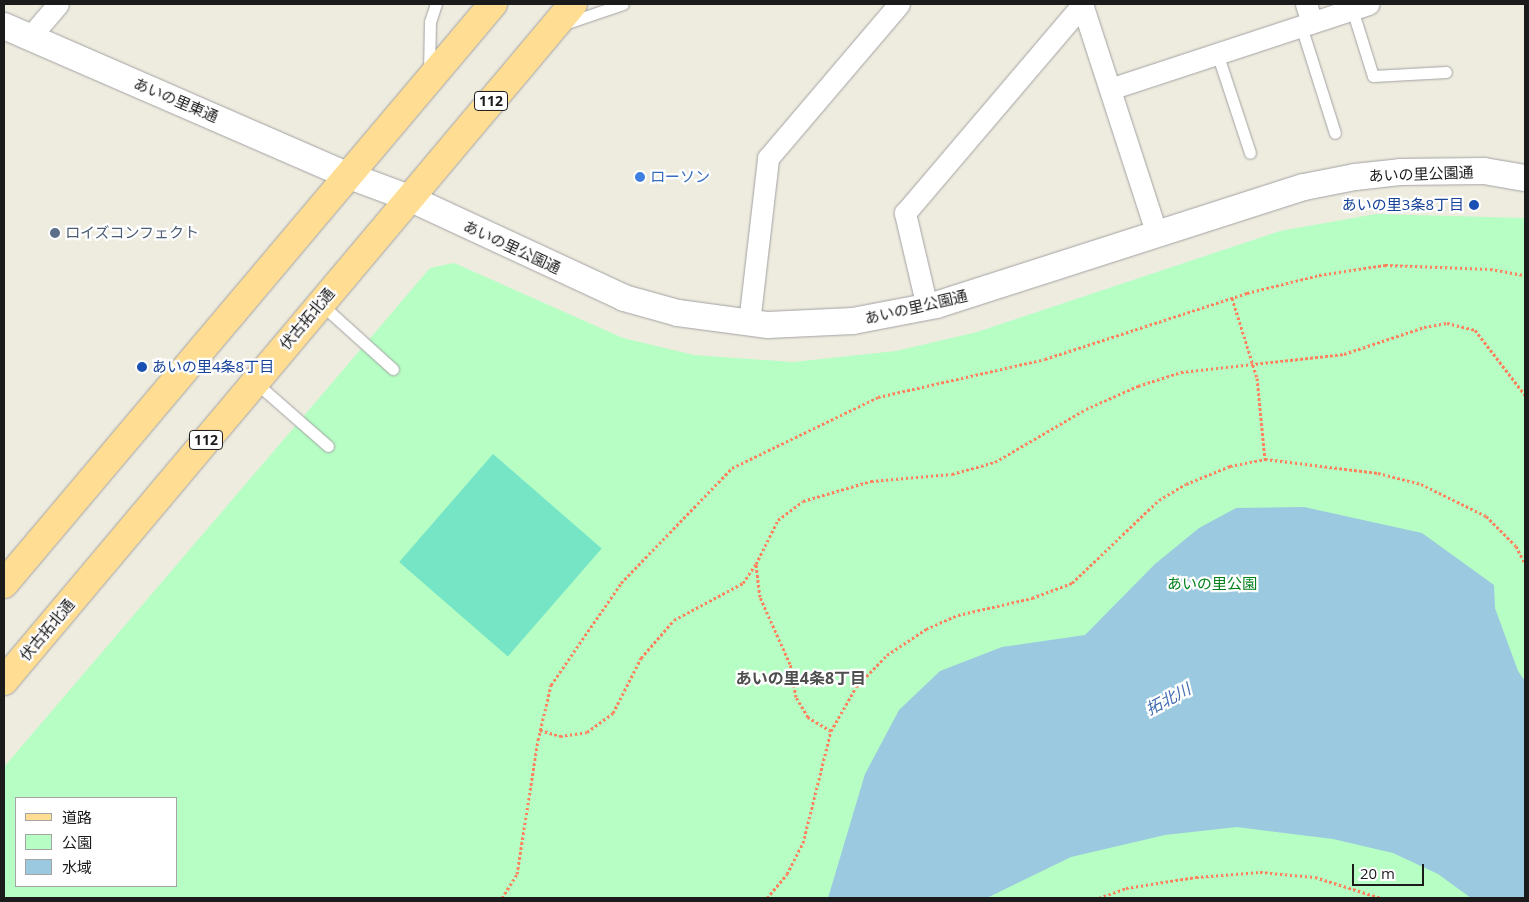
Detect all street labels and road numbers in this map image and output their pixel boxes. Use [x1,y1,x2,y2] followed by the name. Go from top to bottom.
[131,74,221,126] street label: あいの里東通
[474,90,508,112] road number: 112
[1368,163,1474,185] street label: あいの里公園通
[461,217,563,277] street label: あいの里公園通
[276,284,338,354] street label: 伏古拓北通
[863,286,969,328] street label: あいの里公園通
[188,428,224,452] road number: 112
[16,595,78,665] street label: 伏古拓北通

